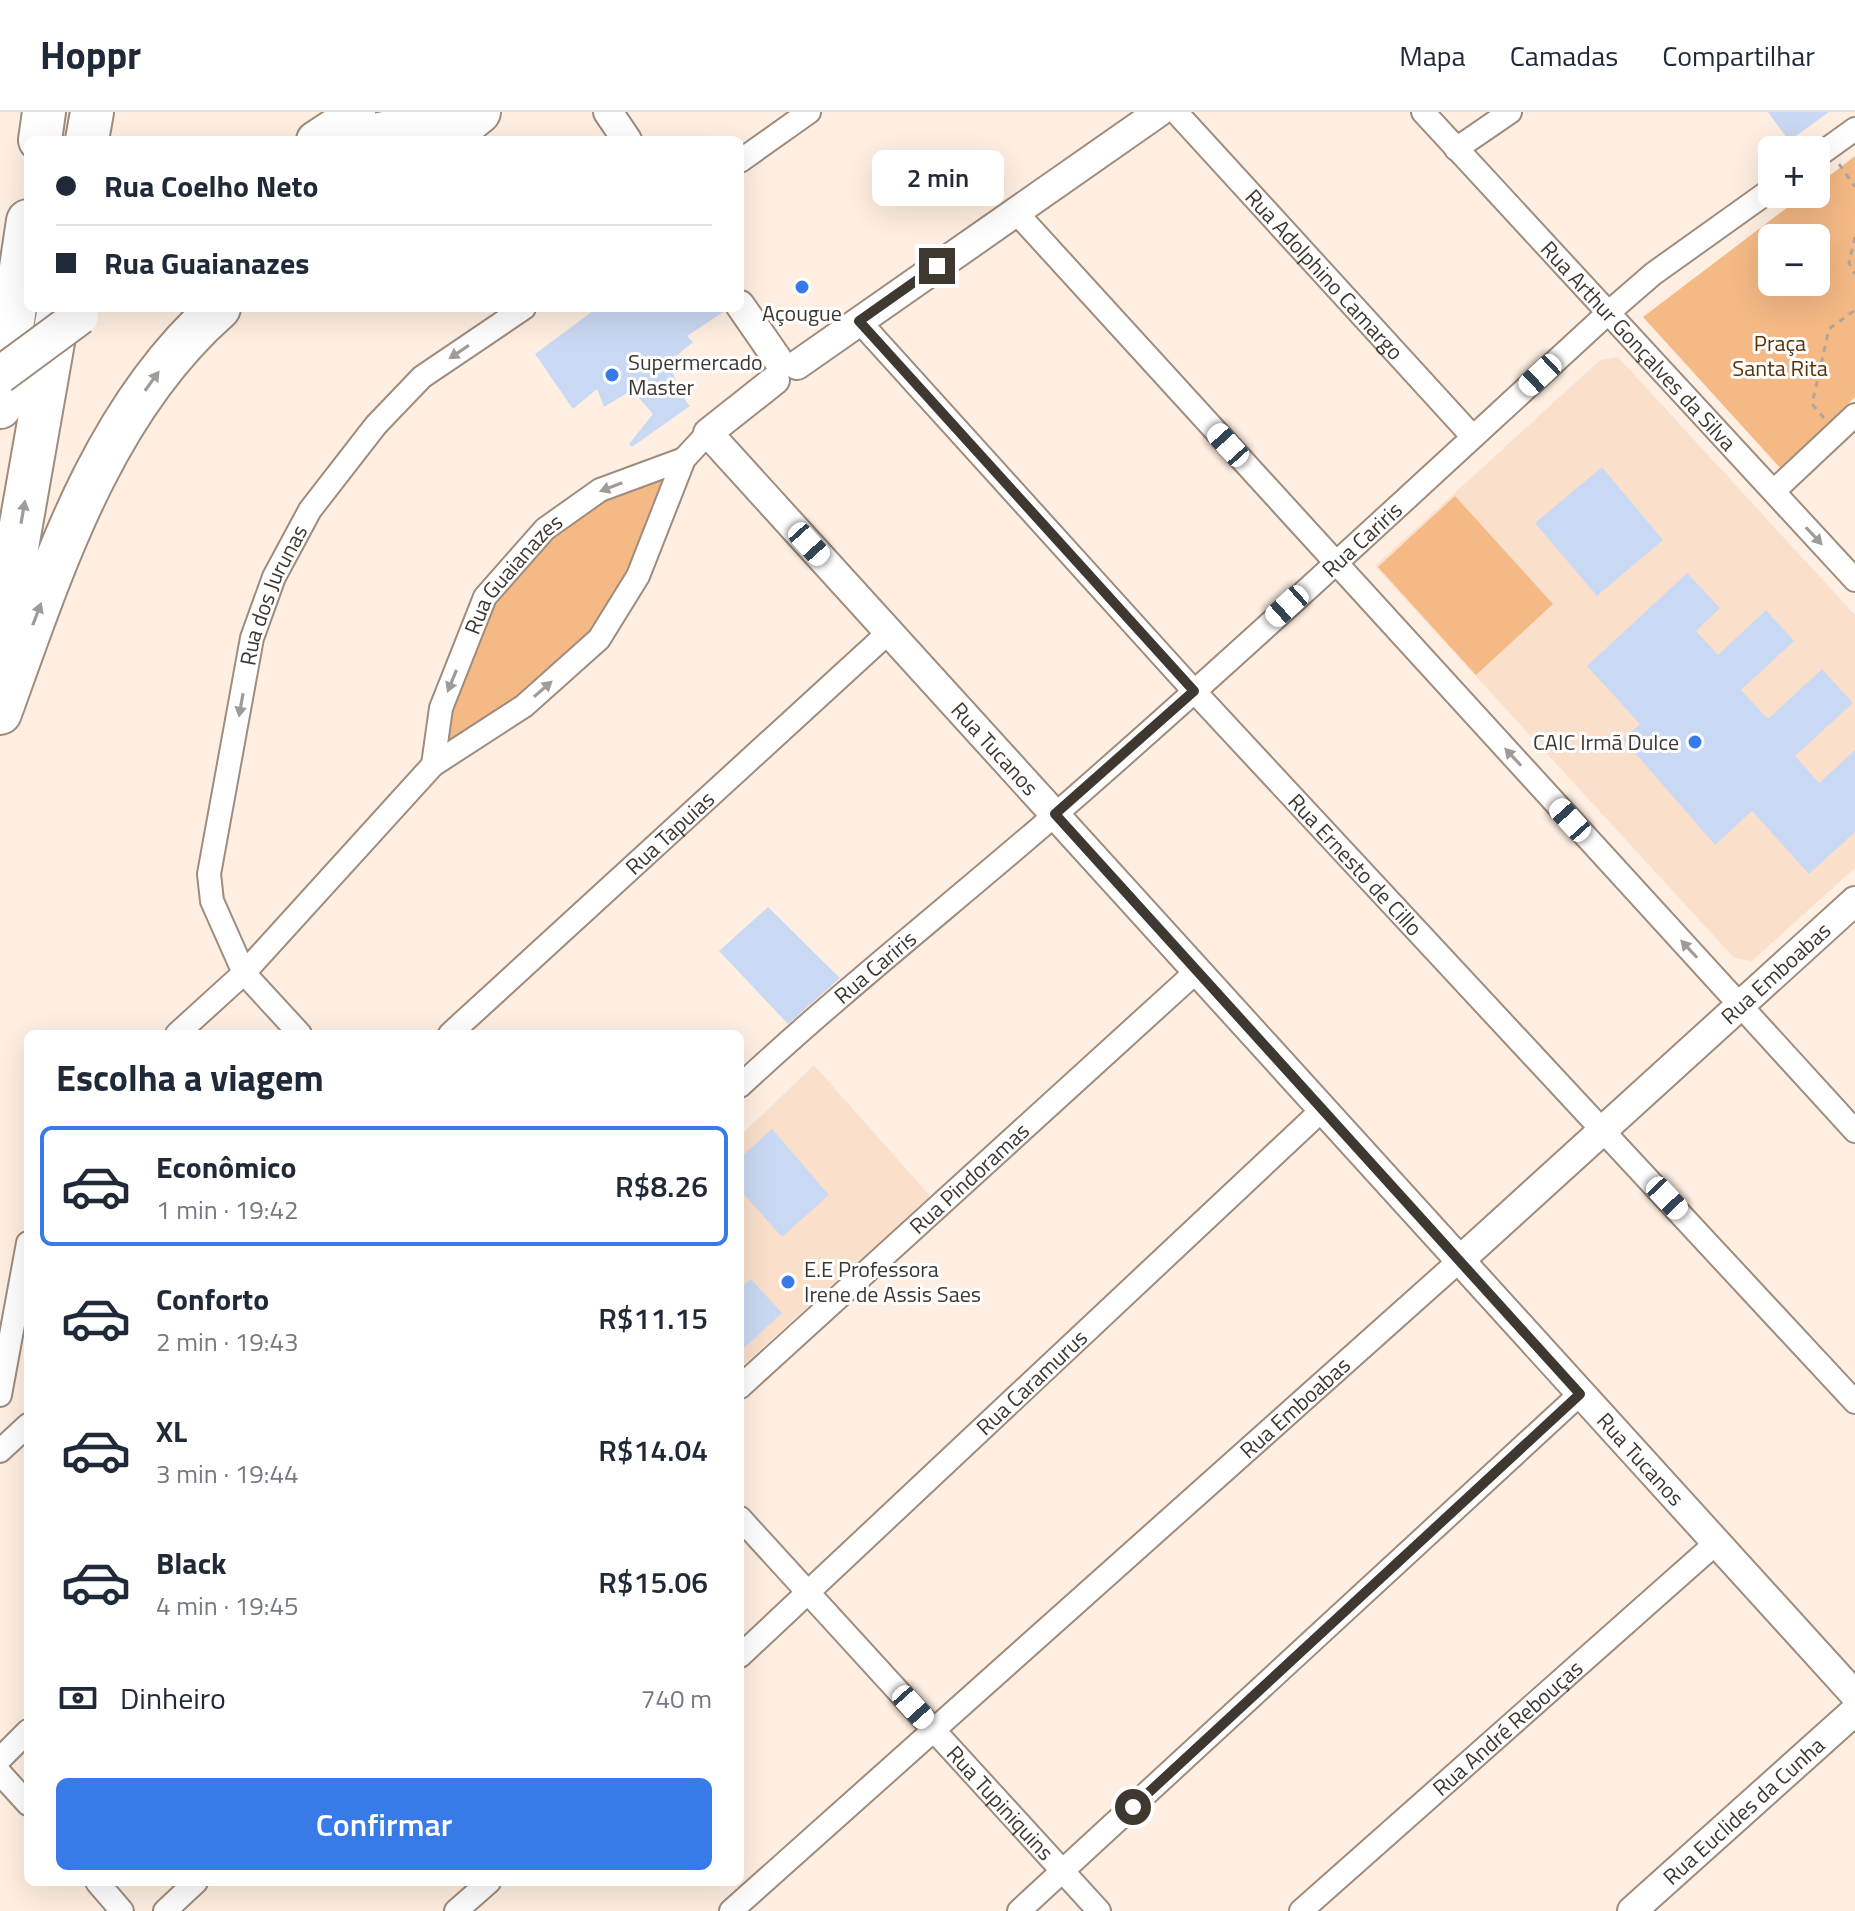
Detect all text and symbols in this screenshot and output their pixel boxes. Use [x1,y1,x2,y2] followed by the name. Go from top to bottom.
[40,26,141,84] text: Hoppr
[1399,34,1466,77] text: Mapa
[1510,34,1618,77] text: Camadas
[1662,34,1815,77] text: Compartilhar
[1758,136,1830,296] map controls
[1758,136,1830,208] button: +
[871,150,1003,206] callout: 2 min
[907,158,969,197] text: 2 min
[104,163,318,209] text: Rua Coelho Neto
[1237,181,1412,368] street label: Rua Adolphino Camargo
[1758,224,1830,296] button: −
[1533,233,1745,458] street label: Rua Arthur Gonçalves da Silva
[104,240,309,286] text: Rua Guaianazes
[919,248,955,284] route end
[793,278,811,296] marker: Açougue
[762,296,842,330] place label: Açougue
[1732,326,1828,385] park label: Praça Santa Rita
[449,344,470,359] one-way arrow
[628,345,763,404] place label: Supermercado Master
[1514,350,1566,400] car
[603,366,621,384] marker: Supermercado Master
[144,371,159,392] one-way arrow
[1203,419,1253,471] car
[599,481,623,494] one-way arrow
[1314,493,1410,585] street label: Rua Cariris
[18,499,30,524] one-way arrow
[455,505,570,639] street label: Rua Guaianazes
[230,518,316,668] street label: Rua dos Jurunas
[784,518,834,570] car
[1805,526,1823,545] one-way arrow
[1261,581,1313,631] car
[31,602,44,626] one-way arrow
[445,669,458,693] one-way arrow
[533,680,552,698] one-way arrow
[234,692,247,717] one-way arrow
[943,694,1047,803] street label: Rua Tucanos
[1533,725,1679,759] place label: CAIC Irmã Dulce
[1686,733,1704,751] marker: CAIC Irmã Dulce
[1504,748,1522,767] one-way arrow
[617,783,722,883] street label: Rua Tapuias
[1280,785,1431,944] street label: Rua Ernesto de Cillo
[1545,794,1595,846] car
[1713,914,1838,1032] street label: Rua Emboabas
[826,922,924,1012] street label: Rua Cariris
[1680,939,1698,958] one-way arrow
[56,1050,324,1105] text: Escolha a viagem
[901,1114,1037,1242] street label: Rua Pindoramas
[156,1144,296,1190] text: Econômico
[60,1150,132,1222] icon: car
[615,1163,708,1209] text: R$8.26
[1642,1172,1692,1224] car
[156,1190,299,1229] text: 1 min · 19:42
[804,1252,981,1311] place label: E.E Professora Irene de Assis Saes
[779,1273,797,1291] marker: E.E Professora Irene de Assis Saes
[156,1276,269,1322] text: Conforto
[60,1282,132,1354] icon: car
[598,1295,708,1341] text: R$11.15
[968,1321,1095,1443] street label: Rua Caramurus
[156,1322,299,1361] text: 2 min · 19:43
[1232,1349,1358,1466] street label: Rua Emboabas
[1589,1404,1692,1514] street label: Rua Tucanos
[156,1408,187,1454] text: XL
[60,1414,132,1486] icon: car
[598,1427,708,1473] text: R$14.04
[156,1454,299,1493] text: 3 min · 19:44
[156,1540,227,1586] text: Black
[60,1546,132,1618] icon: car
[598,1559,708,1605] text: R$15.06
[156,1586,299,1625] text: 4 min · 19:45
[1425,1652,1590,1804] street label: Rua André Rebouças
[120,1675,226,1721] text: Dinheiro
[56,1676,100,1720] icon: cash
[641,1679,712,1718] text: 740 m
[888,1681,938,1733] car
[1655,1729,1832,1893] street label: Rua Euclides da Cunha
[939,1738,1062,1868] street label: Rua Tupiniquins
[56,1778,712,1870] button: Confirmar
[1115,1789,1151,1825] route start

